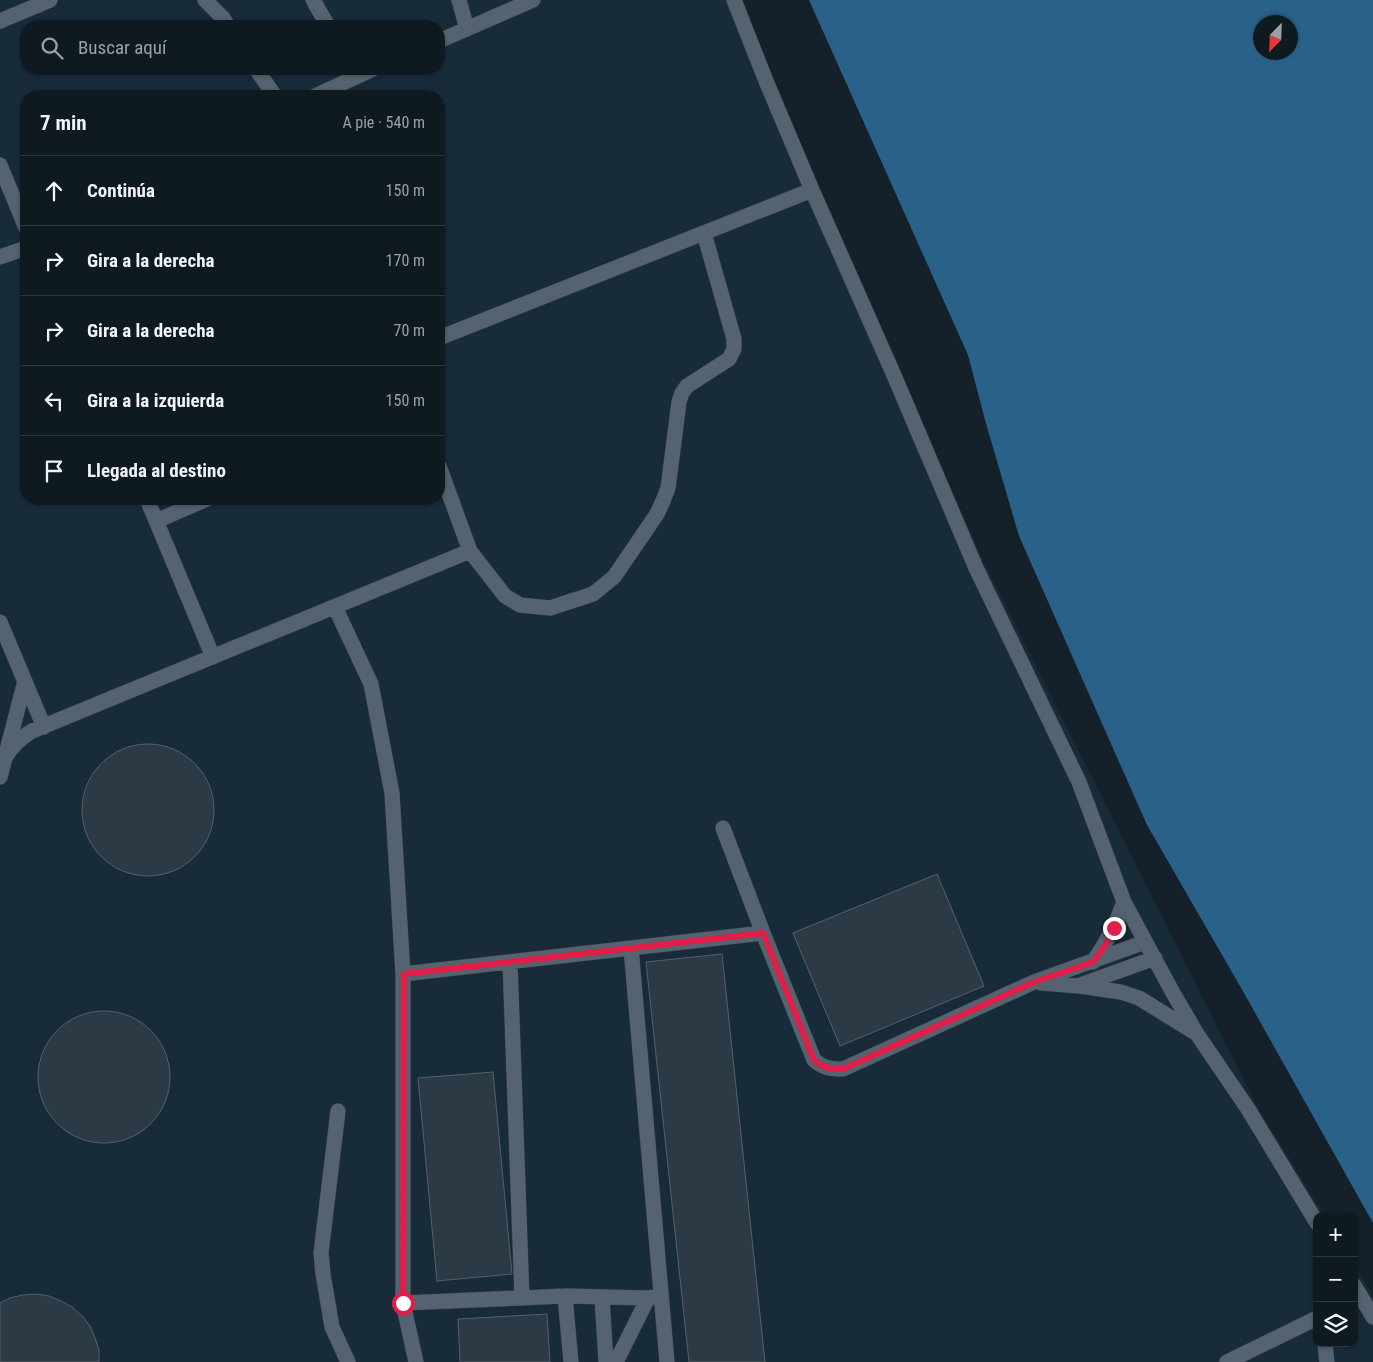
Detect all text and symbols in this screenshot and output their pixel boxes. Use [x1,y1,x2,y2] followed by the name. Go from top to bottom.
[1253,15,1298,60] north arrow
[20,20,445,75] search box
[38,34,66,62] icon: search
[78,36,167,59] text: Buscar aquí
[40,111,87,135] text: 7 min
[342,113,425,132] text: A pie · 540 m
[40,177,68,205] icon: ahead
[87,179,155,202] text: Continúa
[386,181,425,200] text: 150 m
[40,247,68,275] icon: right
[87,249,214,272] text: Gira a la derecha
[386,251,425,270] text: 170 m
[40,317,68,345] icon: right
[87,319,214,342] text: Gira a la derecha
[393,321,425,340] text: 70 m
[40,387,68,415] icon: left
[87,389,224,412] text: Gira a la izquierda
[386,391,425,410] text: 150 m
[40,457,68,485] icon: arrive
[87,459,226,482] text: Llegada al destino
[1103,917,1126,940] route end
[1313,1212,1358,1347] map controls
[1313,1212,1358,1257] button: +
[1313,1257,1358,1302] button: −
[392,1292,415,1315] route start
[1313,1302,1358,1347] button: layers

